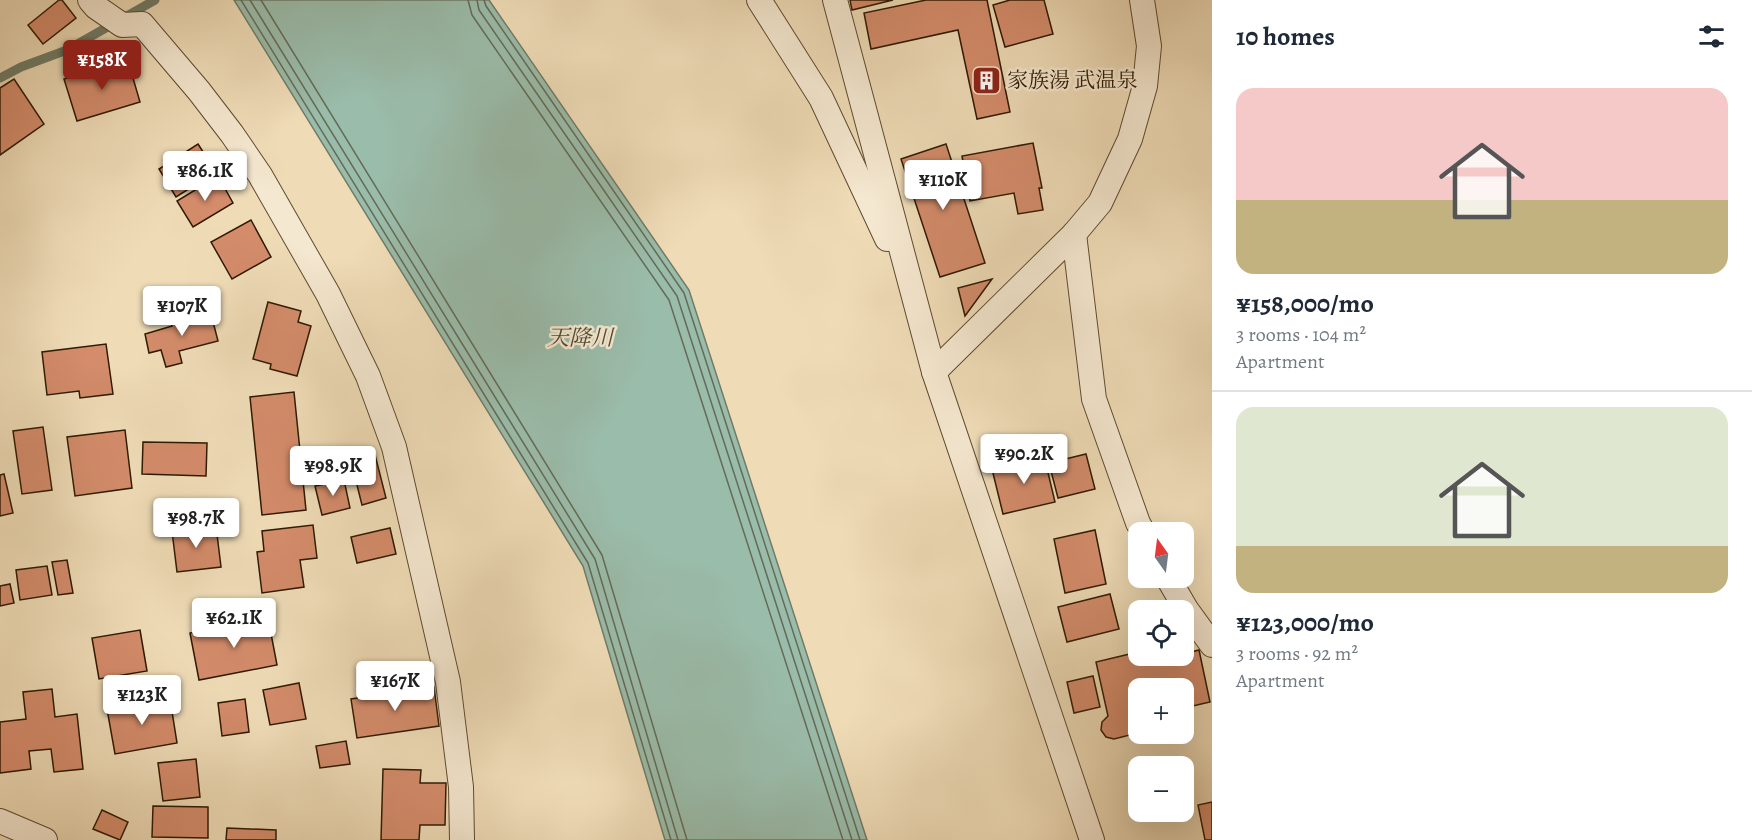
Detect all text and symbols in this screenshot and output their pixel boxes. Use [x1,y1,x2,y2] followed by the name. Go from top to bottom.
[1236,19,1335,54] text: 10 homes
[1695,20,1728,53] icon: filters
[60,40,144,91] pin: ¥158K
[77,46,127,73] text: ¥158K
[970,64,1002,96] building icon: 家族湯 武温泉
[1007,66,1137,94] place label: 家族湯 武温泉
[1428,127,1536,235] icon: home
[156,151,254,202] pin: ¥86.1K
[177,157,233,184] text: ¥86.1K
[901,160,985,211] pin: ¥110K
[919,166,968,193] text: ¥110K
[140,286,224,337] pin: ¥107K
[1236,286,1374,321] text: ¥158,000/mo
[157,292,207,319] text: ¥107K
[1236,321,1366,348] text: 3 rooms · 104 m²
[547,323,615,353] water label: 天降川
[1236,348,1325,375] text: Apartment
[975,434,1073,485] pin: ¥90.2K
[994,440,1054,467] text: ¥90.2K
[284,446,382,497] pin: ¥98.9K
[1428,446,1536,554] icon: home
[304,452,362,479] text: ¥98.9K
[147,498,245,549] pin: ¥98.7K
[167,504,225,531] text: ¥98.7K
[1128,522,1194,588] north arrow
[1128,522,1194,822] map controls
[185,598,283,649] pin: ¥62.1K
[1128,600,1194,666] button: locate
[206,604,262,631] text: ¥62.1K
[1236,605,1374,640] text: ¥123,000/mo
[1236,640,1358,667] text: 3 rooms · 92 m²
[353,661,437,712] pin: ¥167K
[370,667,420,694] text: ¥167K
[1236,667,1325,694] text: Apartment
[100,675,184,726] pin: ¥123K
[1128,678,1194,744] button: +
[117,681,167,708] text: ¥123K
[1128,756,1194,822] button: −

